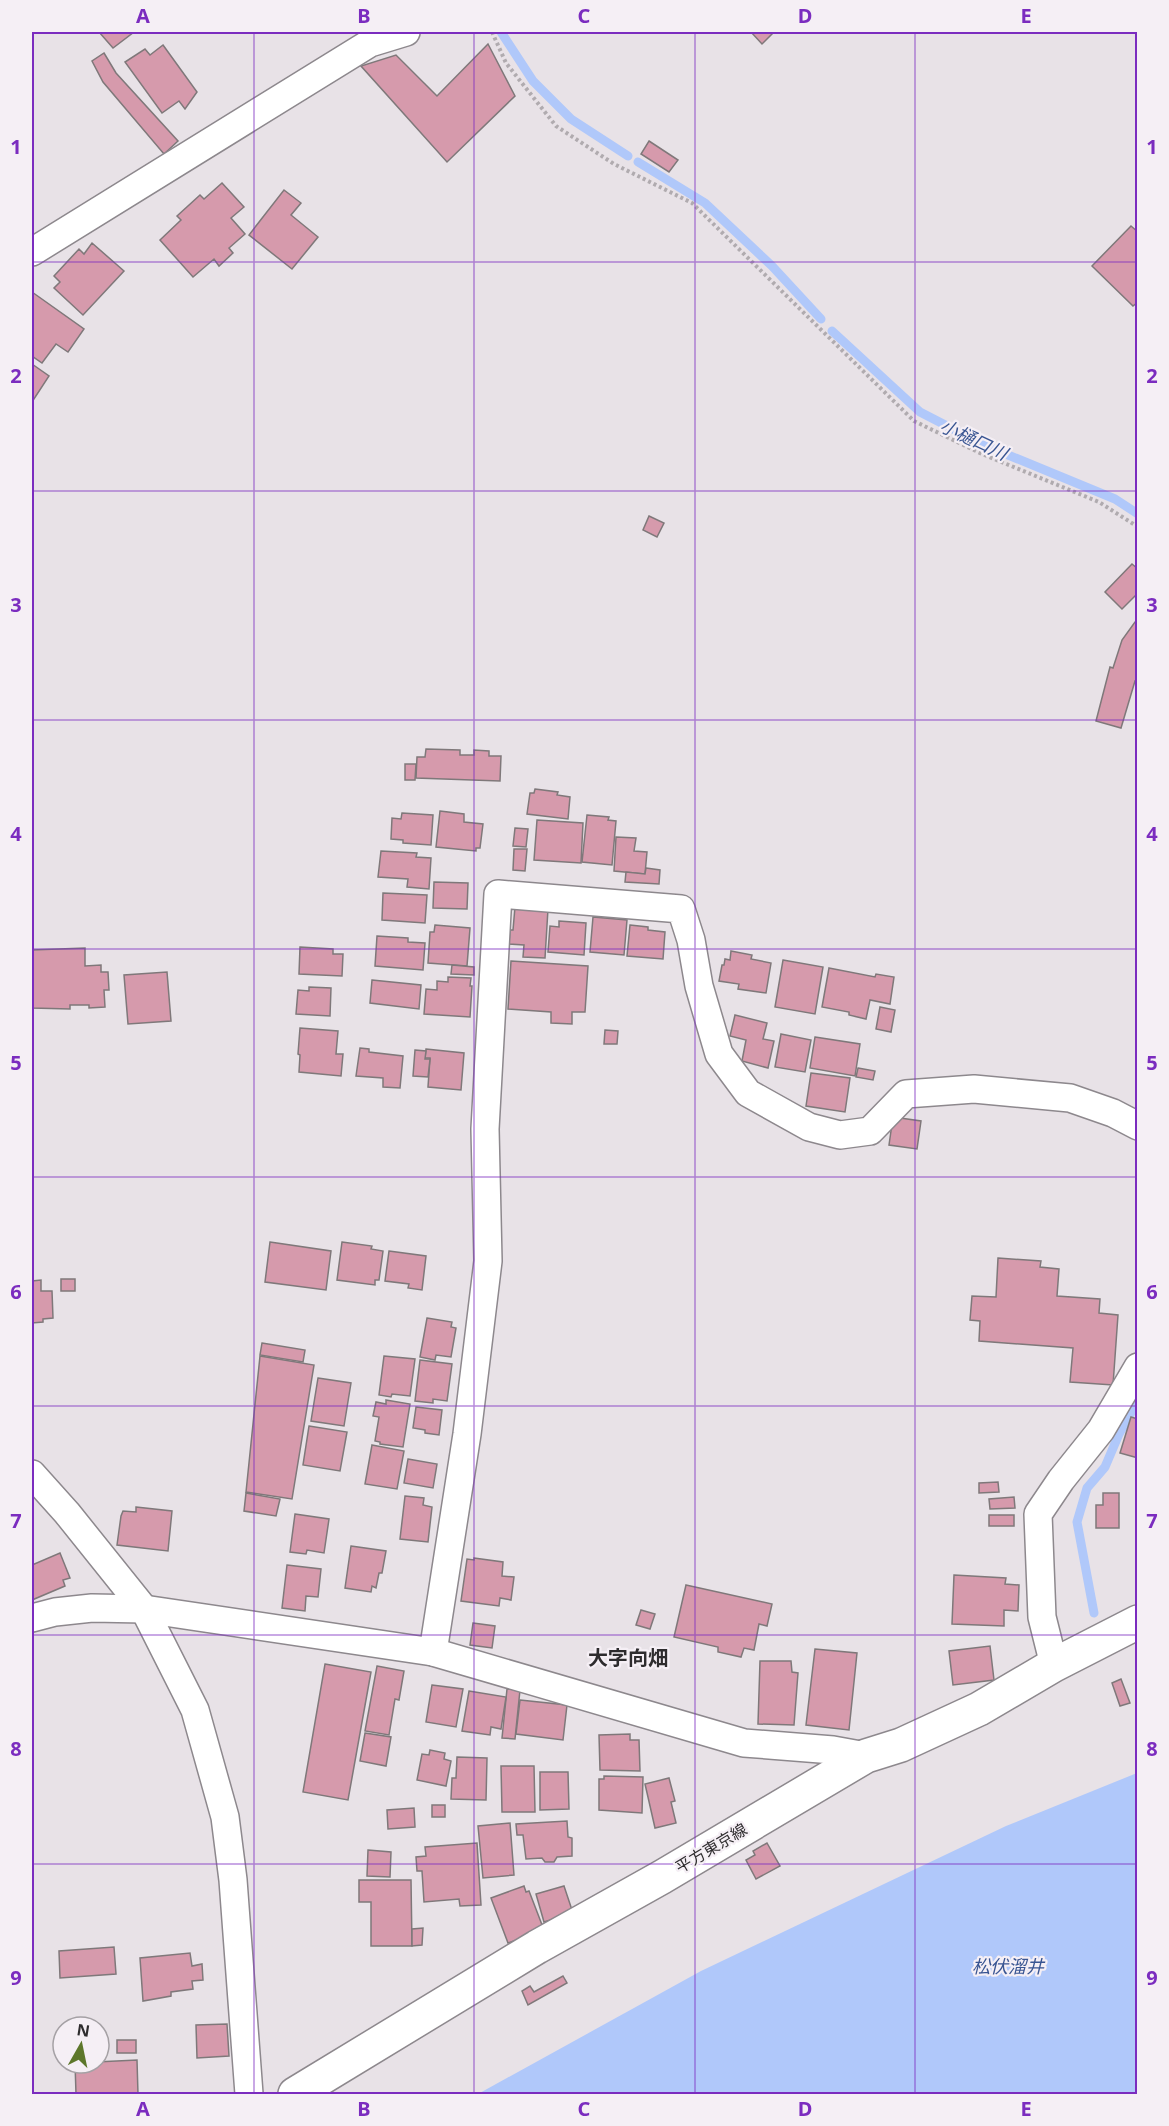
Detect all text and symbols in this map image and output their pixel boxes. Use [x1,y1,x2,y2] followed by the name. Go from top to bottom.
[136,2,150,29] text: A
[357,2,371,29] text: B
[578,2,591,29] text: C
[798,2,812,29] text: D
[1020,2,1032,29] text: E
[10,133,22,160] text: 1
[1146,133,1158,160] text: 1
[10,362,22,389] text: 2
[1146,362,1158,389] text: 2
[936,413,1014,466] water label: 小樋口川
[10,591,22,618] text: 3
[1146,591,1158,618] text: 3
[10,820,22,847] text: 4
[1146,820,1158,847] text: 4
[10,1049,22,1076] text: 5
[1146,1049,1158,1076] text: 5
[10,1278,22,1305] text: 6
[1146,1278,1158,1305] text: 6
[10,1507,22,1534] text: 7
[1146,1507,1158,1534] text: 7
[588,1644,668,1671] district label: 大字向畑
[10,1735,22,1762] text: 8
[1146,1735,1158,1762] text: 8
[671,1818,751,1878] street label: 平方東京線
[972,1954,1046,1978] water label: 松伏溜井
[10,1964,22,1991] text: 9
[1146,1964,1158,1991] text: 9
[51,2015,111,2075] north arrow
[75,2018,91,2042] text: N
[136,2095,150,2122] text: A
[357,2095,371,2122] text: B
[578,2095,591,2122] text: C
[798,2095,812,2122] text: D
[1020,2095,1032,2122] text: E

